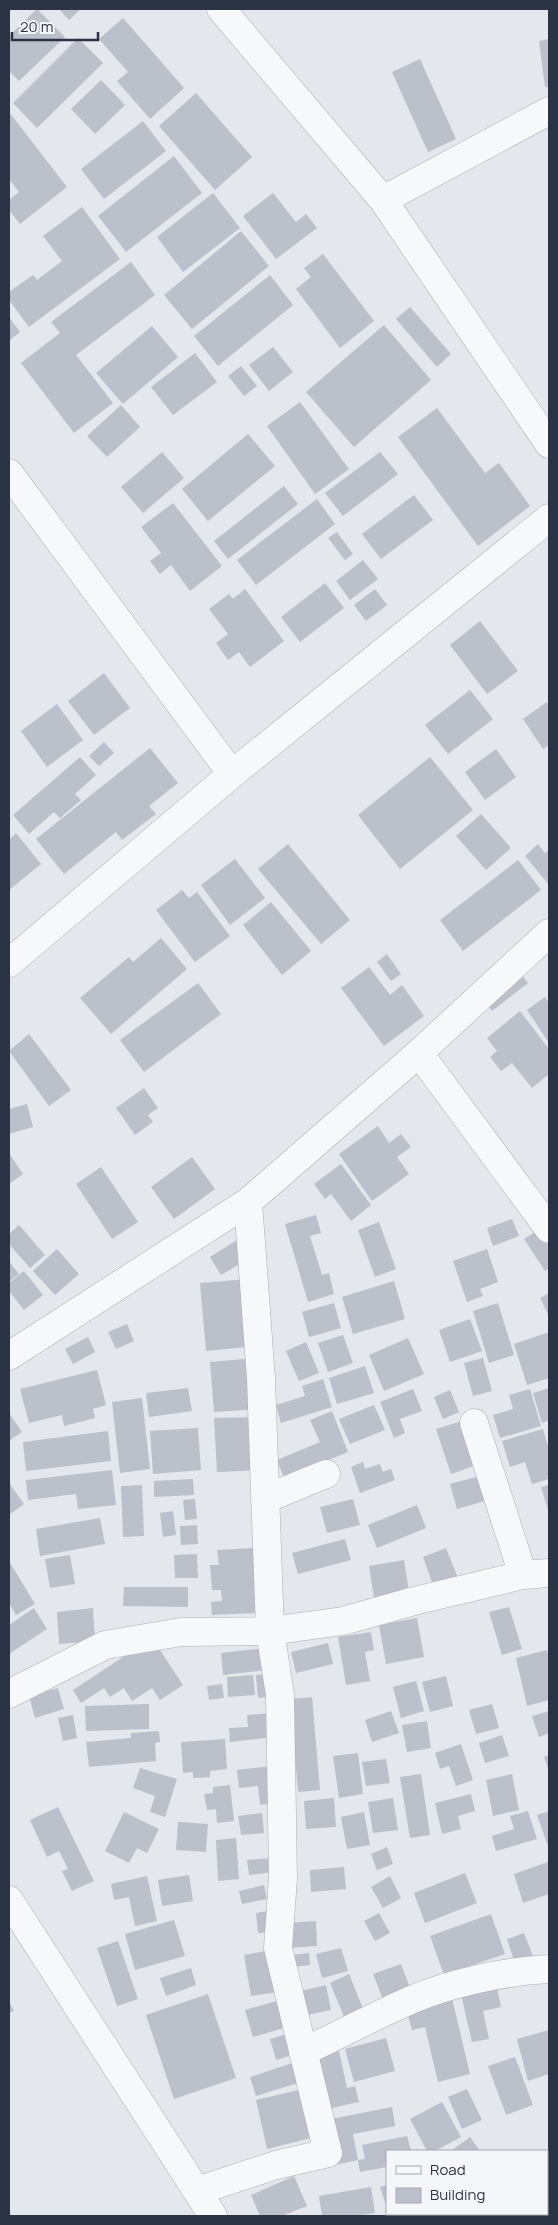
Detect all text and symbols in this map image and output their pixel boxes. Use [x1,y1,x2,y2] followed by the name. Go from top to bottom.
[12,10,99,42] scale bar
[20,16,53,37] text: 20 m
[386,2150,548,2215] legend
[430,2159,466,2180] text: Road
[430,2184,485,2205] text: Building

